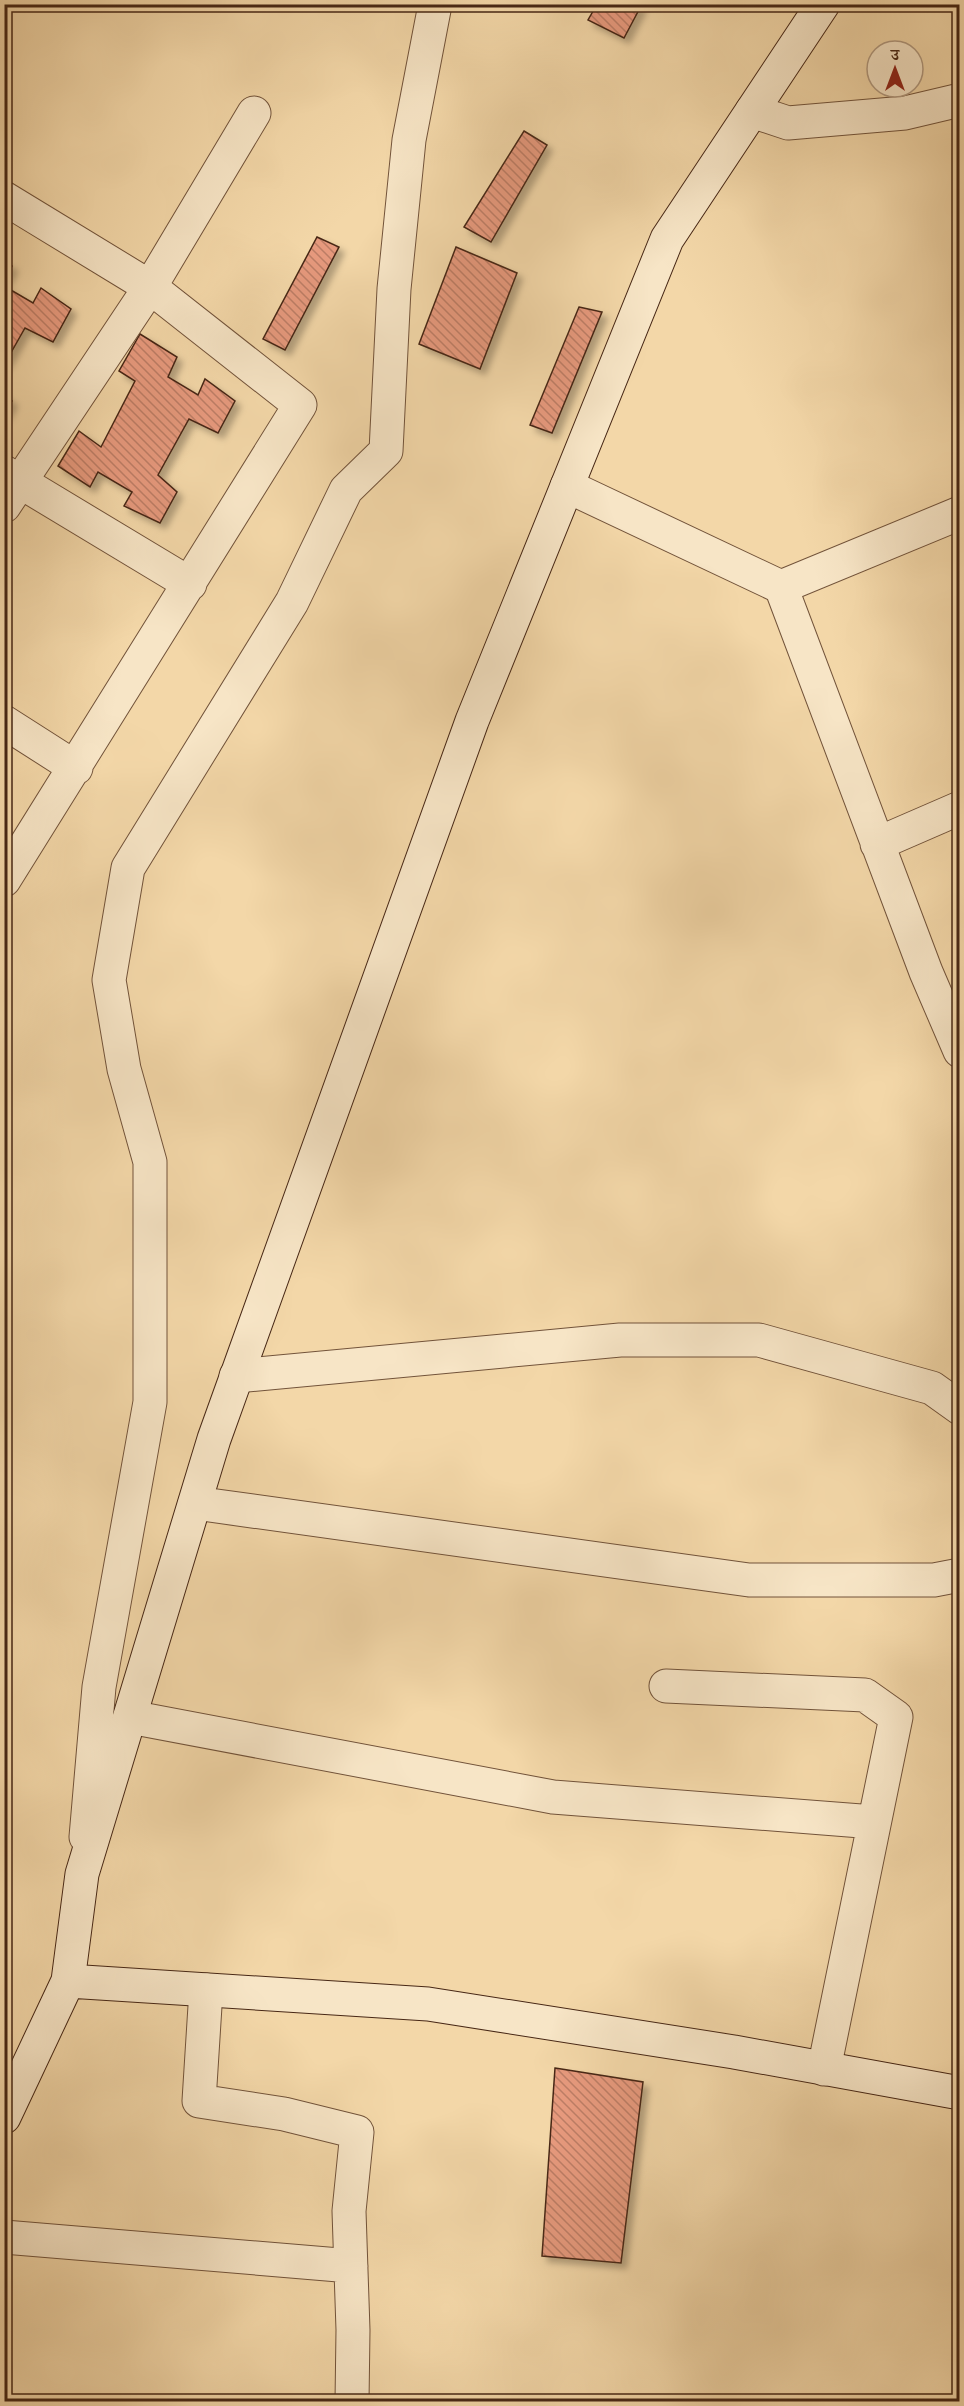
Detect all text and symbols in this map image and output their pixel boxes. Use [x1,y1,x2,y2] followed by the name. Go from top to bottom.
[865,39,925,99] north arrow
[890,46,901,66] text: उ

